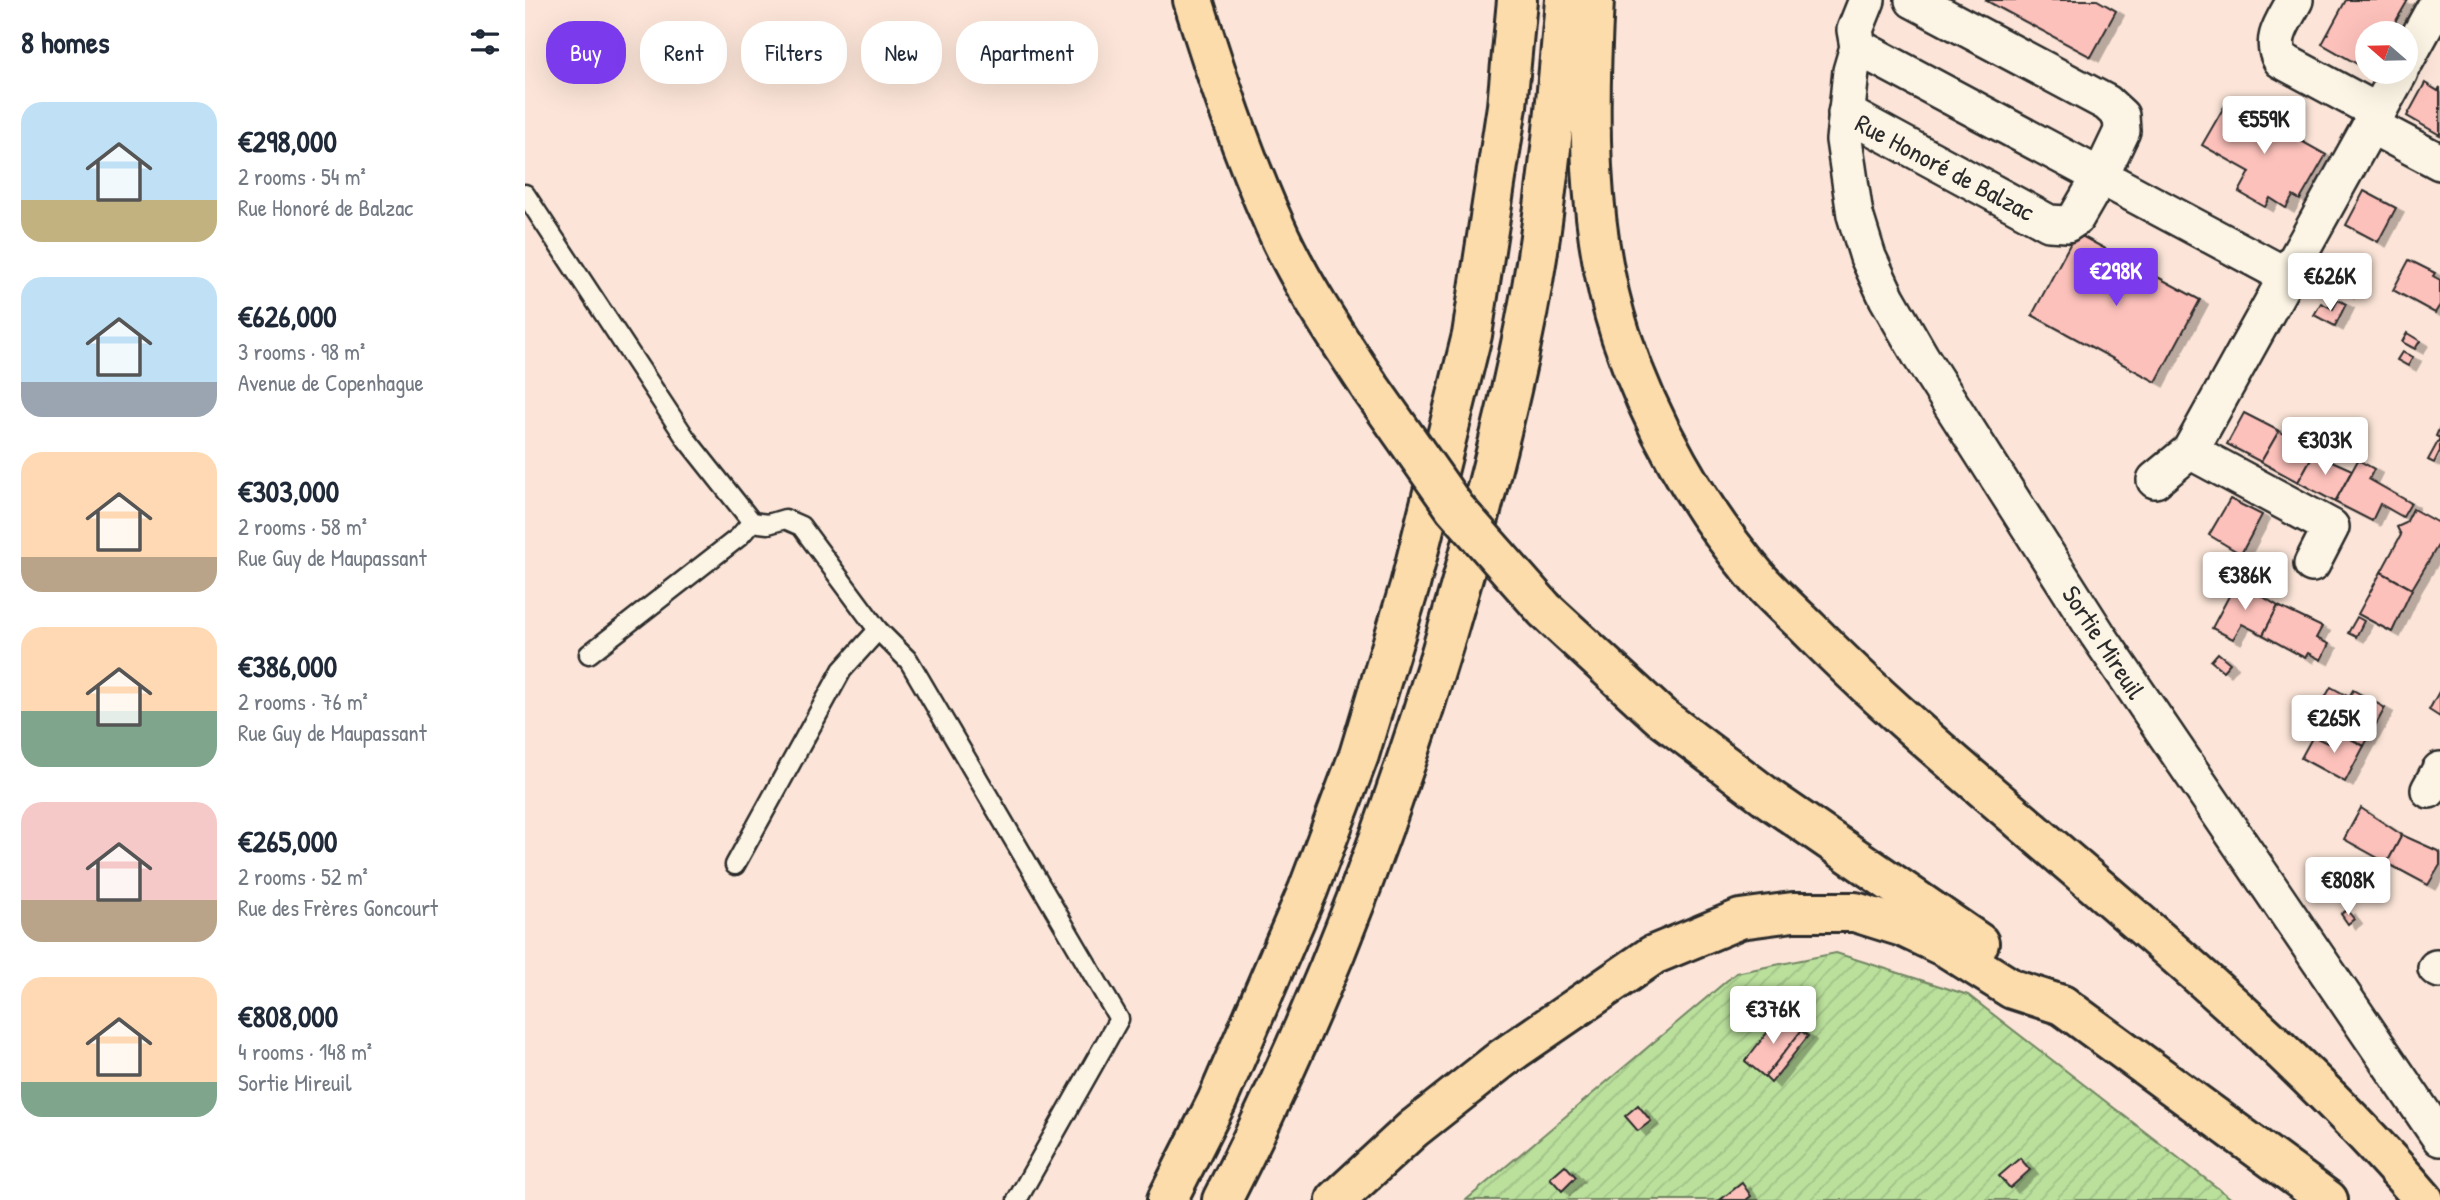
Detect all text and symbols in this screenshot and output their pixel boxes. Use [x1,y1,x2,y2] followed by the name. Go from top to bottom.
[546,21,626,84] chip: Buy
[640,21,727,84] chip: Rent
[741,21,847,84] chip: Filters
[861,21,942,84] chip: New
[956,21,1098,84] chip: Apartment
[2355,21,2419,84] north arrow
[2355,21,2418,84] map controls
[21,22,109,62] text: 8 homes
[466,23,504,61] icon: filters
[2215,96,2313,156] pin: €559K
[2239,103,2290,134] text: €559K
[1849,105,2041,229] street label: Rue Honoré de Balzac
[238,121,337,161] text: €298,000
[77,130,161,214] icon: home
[238,161,366,192] text: 2 rooms · 54 m²
[238,192,413,223] text: Rue Honoré de Balzac
[2067,248,2165,308] pin: €298K
[2281,254,2379,313] pin: €626K
[2090,255,2142,286] text: €298K
[2304,260,2356,291] text: €626K
[238,296,337,336] text: €626,000
[77,305,161,389] icon: home
[238,336,365,367] text: 3 rooms · 98 m²
[238,367,424,398] text: Avenue de Copenhague
[2276,418,2374,477] pin: €303K
[2298,424,2352,455] text: €303K
[238,471,339,511] text: €303,000
[77,480,161,564] icon: home
[238,511,367,542] text: 2 rooms · 58 m²
[238,542,427,573] text: Rue Guy de Maupassant
[2196,552,2294,612] pin: €386K
[2219,559,2271,590] text: €386K
[2054,579,2154,705] street label: Sortie Mireuil
[238,646,337,686] text: €386,000
[77,655,161,739] icon: home
[238,686,368,717] text: 2 rooms · 76 m²
[2285,696,2383,755] pin: €265K
[2308,702,2360,733] text: €265K
[238,717,427,748] text: Rue Guy de Maupassant
[238,821,338,861] text: €265,000
[77,830,161,914] icon: home
[2299,858,2397,917] pin: €808K
[238,861,368,892] text: 2 rooms · 52 m²
[2321,864,2375,895] text: €808K
[238,892,438,923] text: Rue des Frères Goncourt
[1724,986,1822,1046] pin: €376K
[1746,993,1800,1024] text: €376K
[238,996,338,1036] text: €808,000
[77,1005,161,1089] icon: home
[238,1036,372,1067] text: 4 rooms · 148 m²
[238,1067,352,1098] text: Sortie Mireuil

